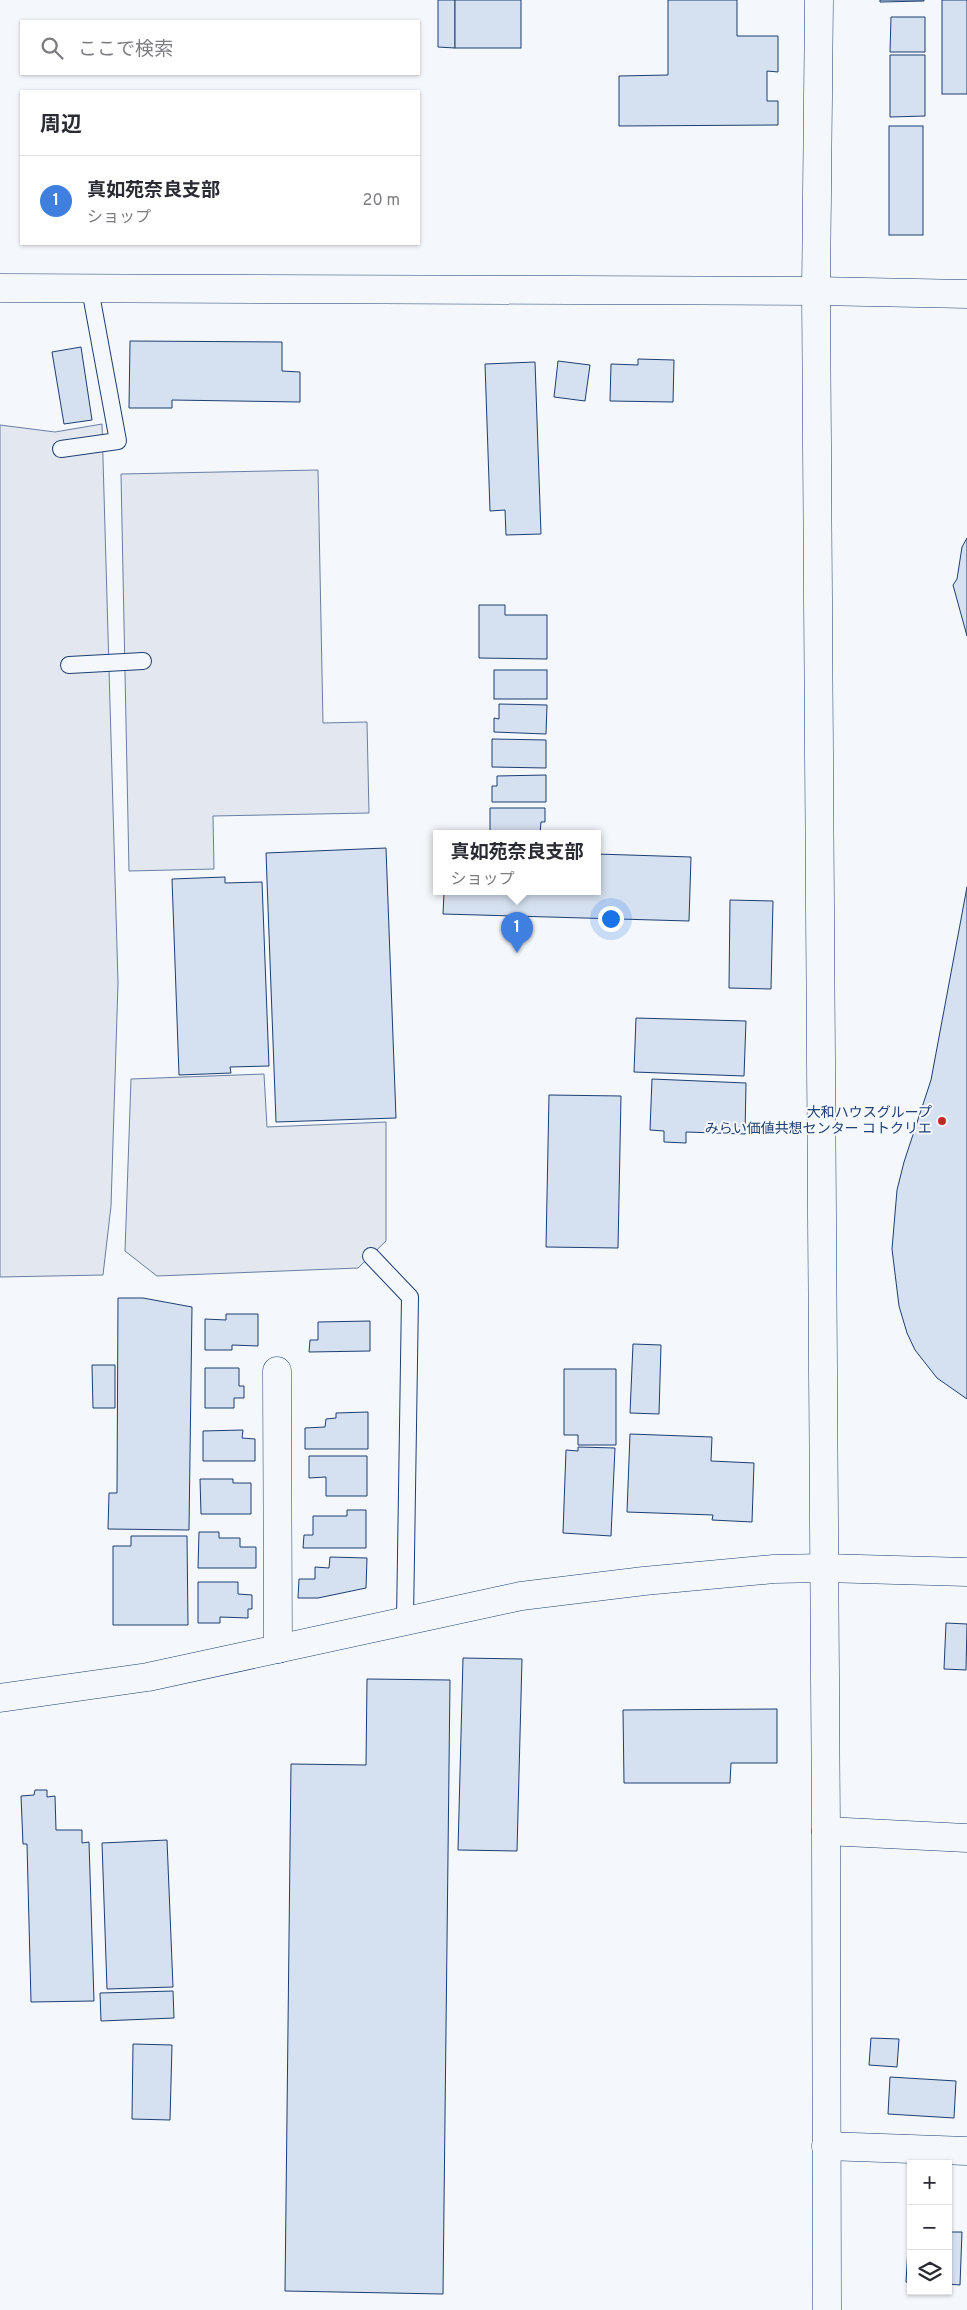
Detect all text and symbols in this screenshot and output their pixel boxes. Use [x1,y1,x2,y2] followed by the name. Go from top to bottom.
[20,20,420,75] search box
[38,34,66,62] icon: search
[78,38,173,62] text: ここで検索
[40,112,82,139] text: 周辺
[87,179,220,203] text: 真如苑奈良支部
[53,191,59,211] text: 1
[363,191,400,211] text: 20 m
[87,208,151,228] text: ショップ
[433,830,601,895] popup
[450,841,584,865] text: 真如苑奈良支部
[450,870,515,890] text: ショップ
[598,906,624,932] your location
[501,912,533,953] pin: 1
[705,1105,932,1138] place label: 大和ハウスグループ みらい価値共想センター コトクリエ
[936,1115,948,1127] marker: 大和ハウスグループ みらい価値共想センター コトクリエ
[907,2160,952,2295] map controls
[907,2160,952,2205] button: +
[907,2205,952,2250] button: −
[907,2250,952,2295] button: layers

